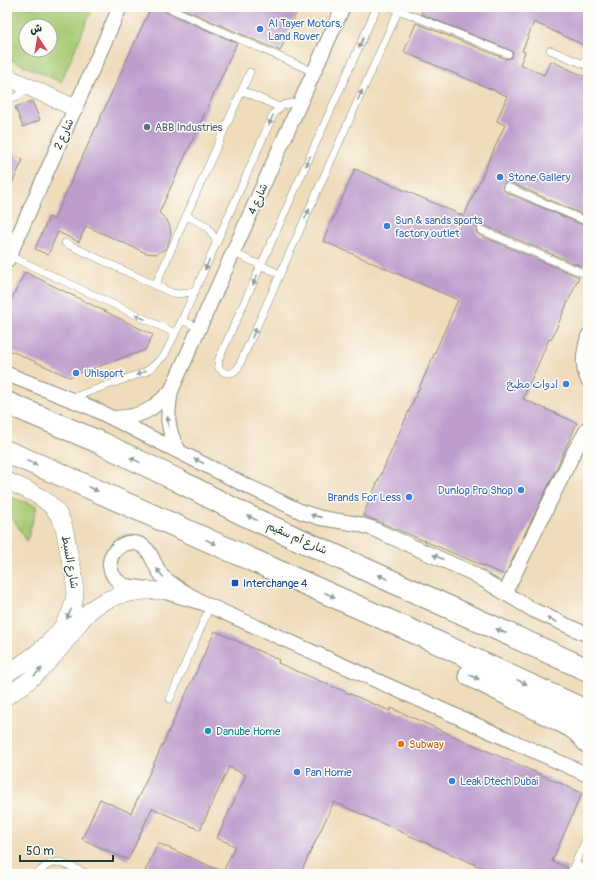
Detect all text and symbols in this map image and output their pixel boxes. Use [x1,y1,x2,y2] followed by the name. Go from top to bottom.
[268,17,342,43] place label: Al Tayer Motors, Land Rover
[18,18,58,58] north arrow
[29,21,43,36] text: ش
[255,24,265,34] marker: Al Tayer Motors, Land Rover
[358,37,364,48] one-way arrow
[357,90,363,101] one-way arrow
[268,115,274,126] one-way arrow
[51,117,78,152] street label: شارع 2
[155,121,223,134] place label: ABB Industries
[142,122,152,132] marker: ABB Industries
[305,156,311,167] one-way arrow
[508,171,571,184] place label: Stone Gallery
[495,172,505,182] marker: Stone Gallery
[245,181,272,217] street label: شارع 4
[304,208,310,220] one-way arrow
[395,214,483,240] place label: Sun & sands sports factory outlet
[382,221,392,231] marker: Sun & sands sports factory outlet
[204,259,210,270] one-way arrow
[252,275,258,286] one-way arrow
[134,314,146,320] one-way arrow
[251,327,257,338] one-way arrow
[84,367,124,380] place label: Uhlsport
[71,368,81,378] marker: Uhlsport
[135,370,147,376] one-way arrow
[506,378,558,392] place label: ادوات مطبخ
[561,379,571,389] marker: ادوات مطبخ
[165,416,171,428] one-way arrow
[130,457,141,463] one-way arrow
[193,458,204,464] one-way arrow
[27,460,39,466] one-way arrow
[438,484,513,497] place label: Dunlop Pro Shop
[516,485,526,495] marker: Dunlop Pro Shop
[87,486,98,492] one-way arrow
[327,491,401,504] place label: Brands For Less
[404,492,414,502] marker: Brands For Less
[310,513,322,519] one-way arrow
[245,514,257,520] one-way arrow
[264,519,329,559] street label: شارع أم سقيم
[57,534,81,590] street label: شارع السبط
[206,540,218,546] one-way arrow
[432,554,444,560] one-way arrow
[156,567,164,578] one-way arrow
[377,574,389,580] one-way arrow
[243,577,308,590] place label: Interchange 4
[230,578,240,588] marker: Interchange 4
[325,592,336,598] one-way arrow
[66,609,72,620] one-way arrow
[546,616,558,622] one-way arrow
[495,627,507,633] one-way arrow
[33,667,43,677] one-way arrow
[468,674,479,680] one-way arrow
[516,680,528,686] one-way arrow
[216,725,281,738] place label: Danube Home
[203,726,213,736] marker: Danube Home
[409,738,444,751] place label: Subway
[396,739,406,749] marker: Subway
[305,766,352,779] place label: Pan Home
[292,767,302,777] marker: Pan Home
[460,775,538,788] place label: Leak Dtech Dubai
[447,776,457,786] marker: Leak Dtech Dubai
[20,837,113,863] scale bar
[26,844,54,859] text: 50 m

